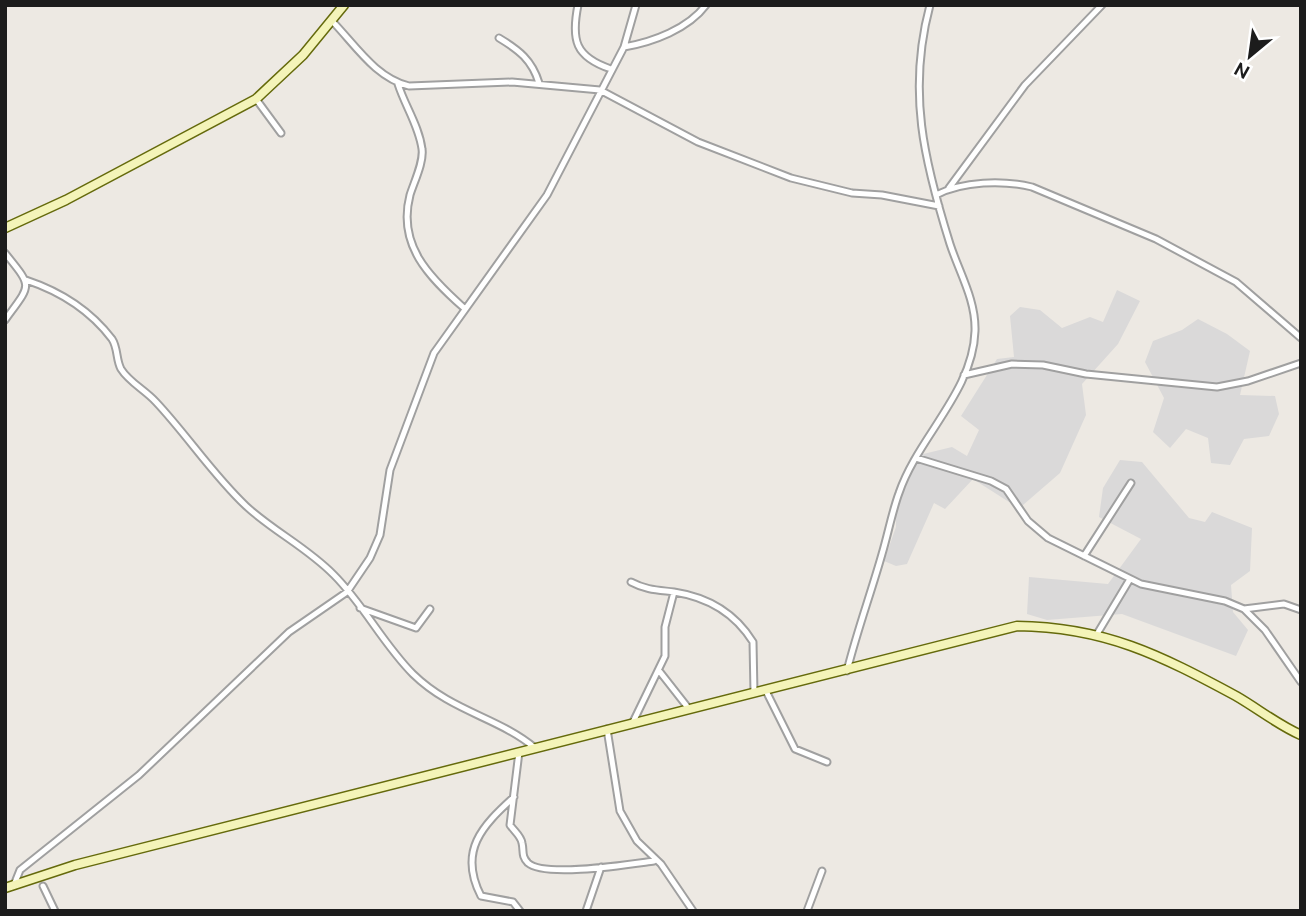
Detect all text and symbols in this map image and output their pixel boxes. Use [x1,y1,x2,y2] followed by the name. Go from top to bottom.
[1215,21,1285,91] north arrow
[1230,58,1253,84] text: N

